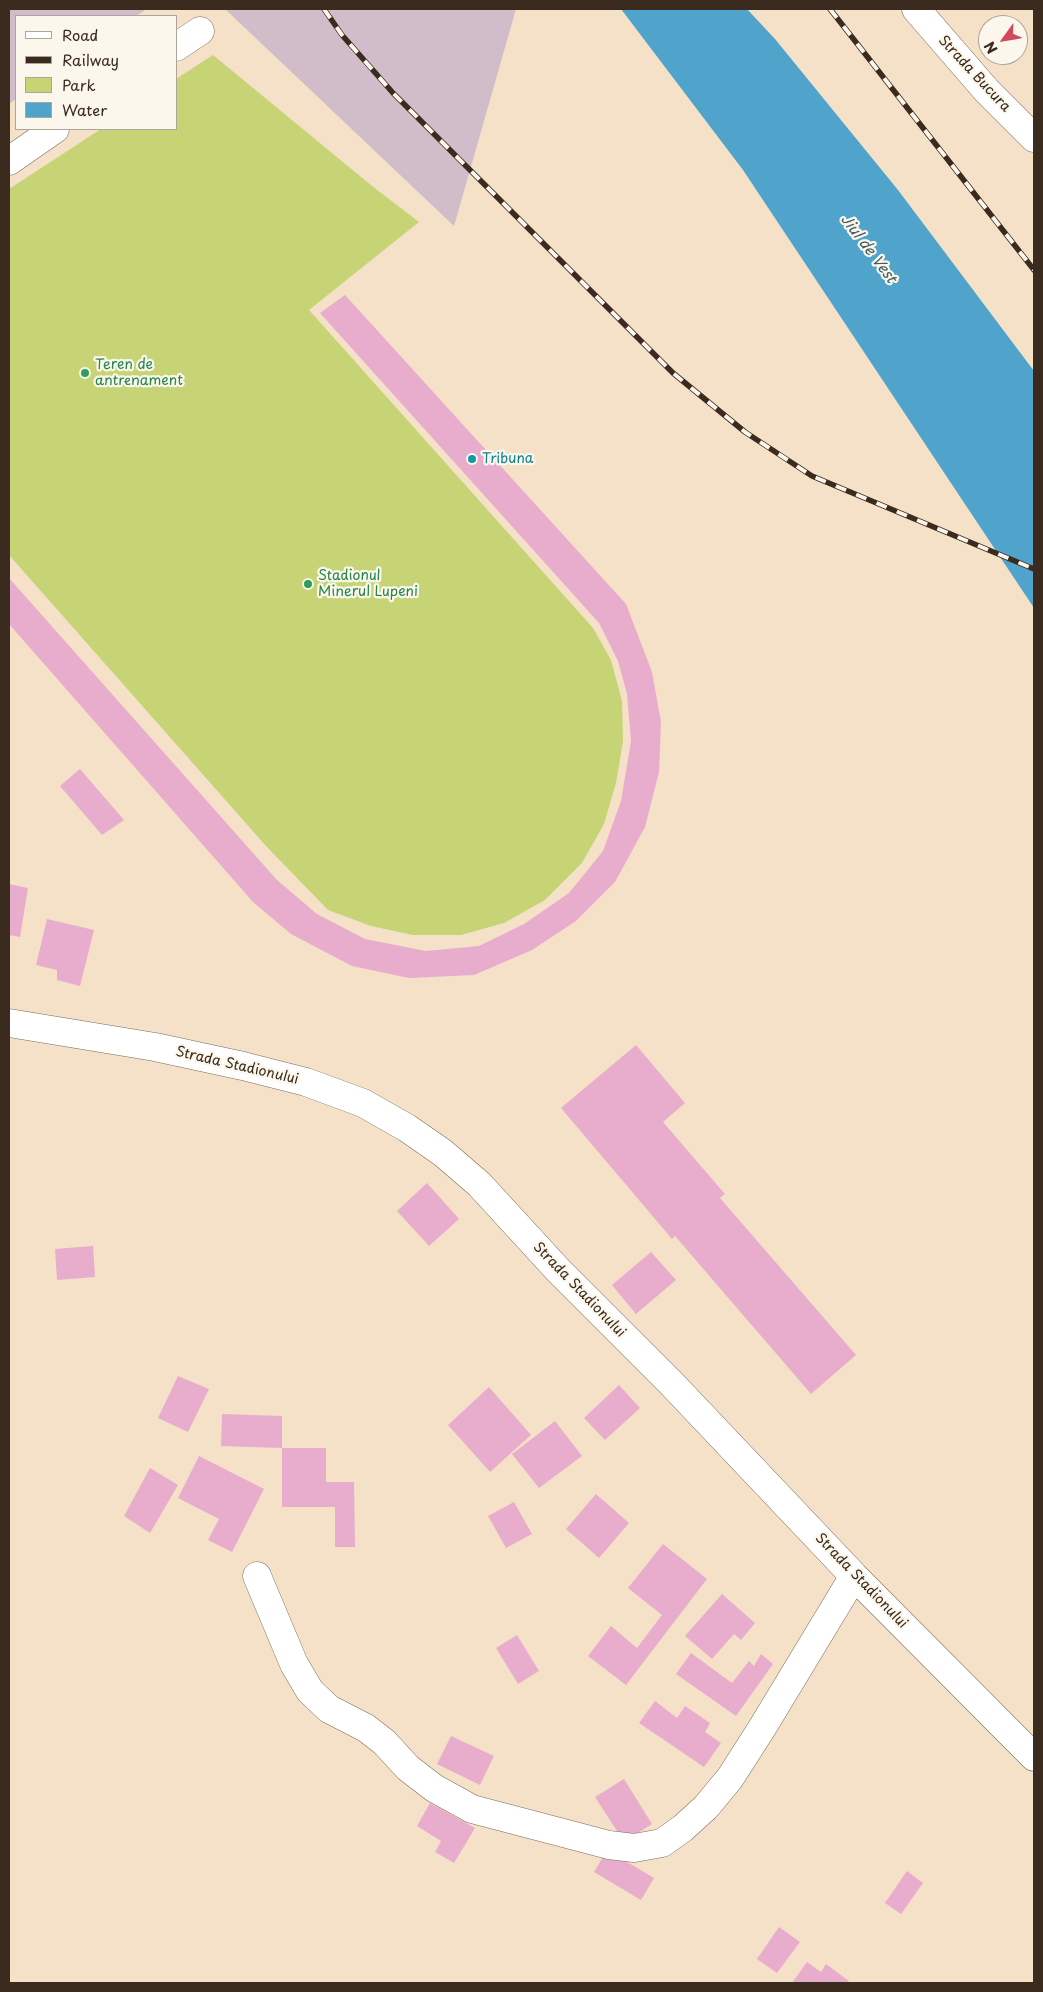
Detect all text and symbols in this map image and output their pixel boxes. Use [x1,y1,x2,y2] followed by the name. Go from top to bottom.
[15,15,178,130] legend
[978,15,1028,65] north arrow
[62,23,98,46] text: Road
[934,32,1014,116] street label: Strada Bucura
[979,37,1003,58] text: N
[62,48,119,71] text: Railway
[62,73,96,96] text: Park
[62,98,107,121] text: Water
[836,211,900,287] water label: Jiul de Vest
[95,357,183,390] place label: Teren de antrenament
[79,367,91,379] marker: Teren de antrenament
[482,451,533,467] place label: Tribuna
[466,453,478,465] marker: Tribuna
[318,568,418,600] place label: Stadionul Minerul Lupeni
[302,578,314,590] marker: Stadionul Minerul Lupeni
[174,1044,300,1088] street label: Strada Stadionului
[529,1239,629,1341] street label: Strada Stadionului
[811,1530,911,1632] street label: Strada Stadionului

